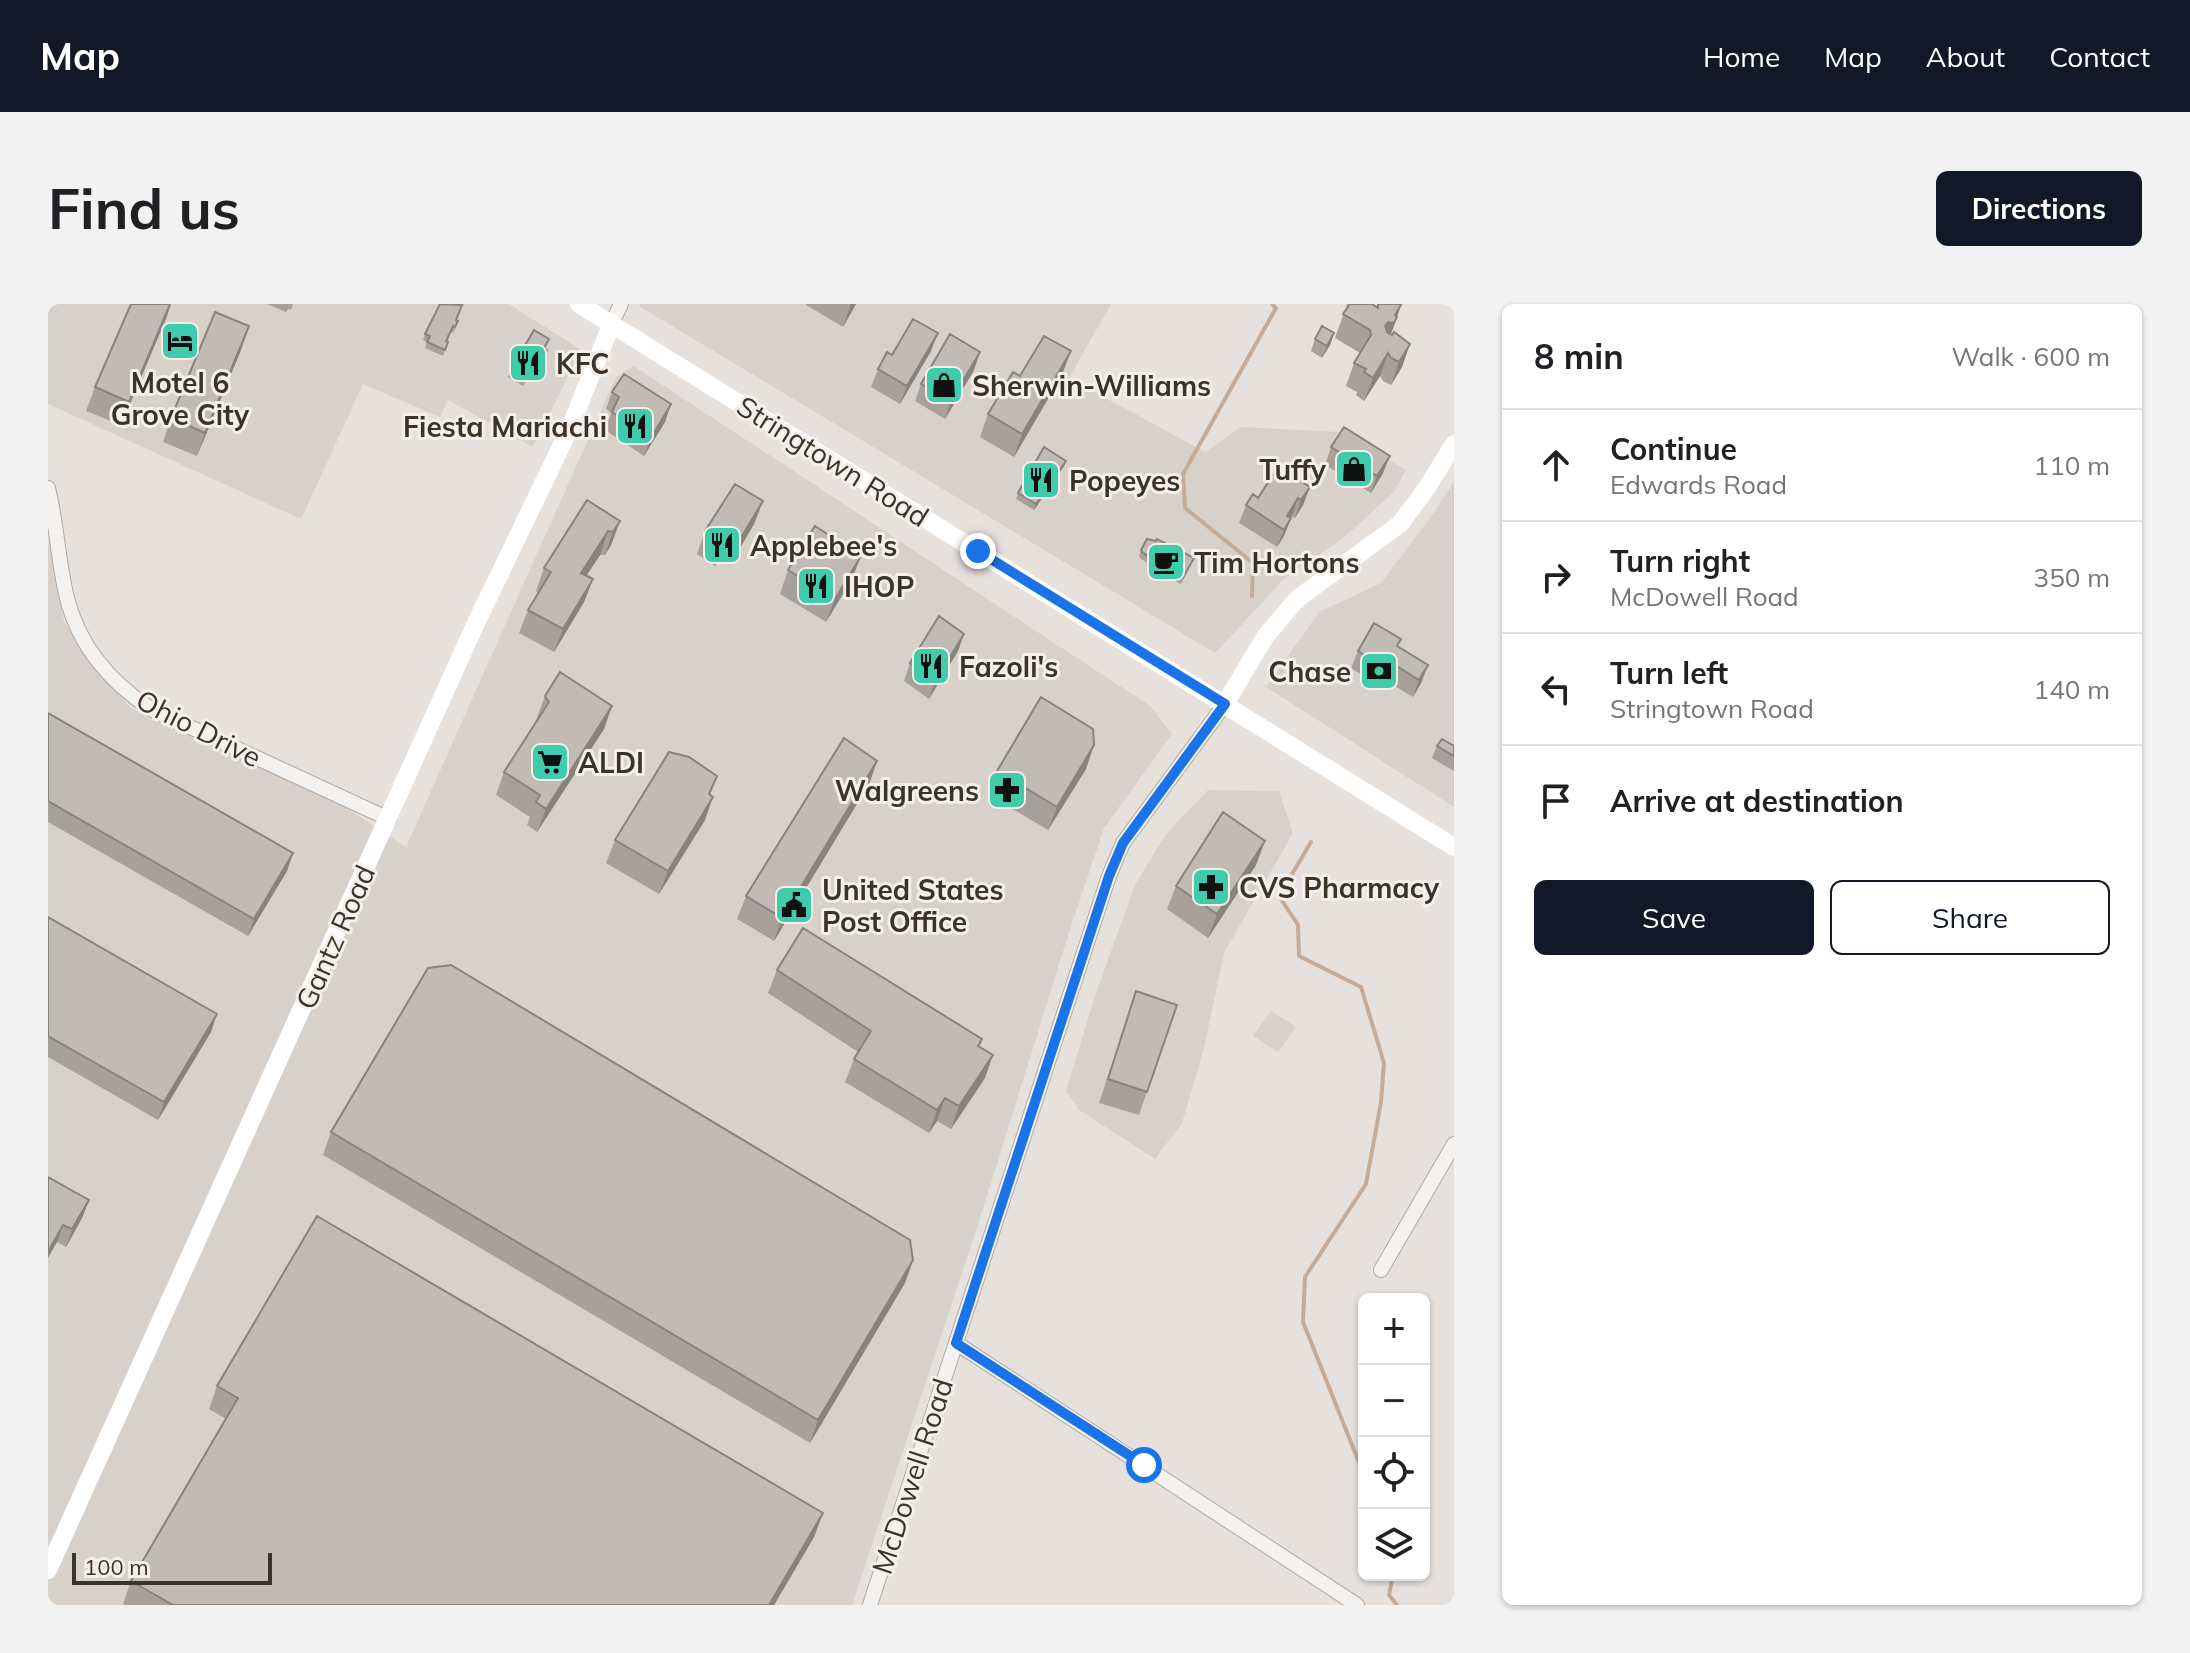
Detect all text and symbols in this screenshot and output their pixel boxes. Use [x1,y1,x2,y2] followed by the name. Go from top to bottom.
[40,32,120,80] text: Map
[1703,39,1780,74] text: Home
[1824,39,1882,74] text: Map
[1926,39,2005,74] text: About
[2049,39,2150,74] text: Contact
[1936,171,2142,246] button: Directions
[48,173,240,243] text: Find us
[159,320,201,362] hotel icon: Motel 6 Grove City
[1534,335,1624,378] text: 8 min
[1951,340,2110,373] text: Walk · 600 m
[507,342,549,384] restaurant icon: KFC
[556,346,609,381] place label: KFC
[923,364,965,406] shop icon: Sherwin-Williams
[111,365,250,432] place label: Motel 6 Grove City
[972,368,1211,403] place label: Sherwin-Williams
[731,388,935,534] street label: Stringtown Road
[614,405,656,447] restaurant icon: Fiesta Mariachi
[403,409,607,444] place label: Fiesta Mariachi
[1610,430,1737,468] text: Continue
[1534,443,1578,487] icon: ahead
[1333,448,1375,490] shop icon: Tuffy
[2034,449,2110,482] text: 110 m
[1259,452,1327,487] place label: Tuffy
[1020,459,1062,501] restaurant icon: Popeyes
[1069,463,1180,498] place label: Popeyes
[1610,468,1787,501] text: Edwards Road
[701,524,743,566] restaurant icon: Applebee's
[750,528,897,563] place label: Applebee's
[960,533,996,569] route end
[1145,541,1187,583] cafe icon: Tim Hortons
[1610,542,1750,580] text: Turn right
[1194,545,1359,580] place label: Tim Hortons
[1534,555,1578,599] icon: right
[2034,561,2110,594] text: 350 m
[795,565,837,607] restaurant icon: IHOP
[844,569,914,604] place label: IHOP
[1610,580,1799,613] text: McDowell Road
[910,645,952,687] restaurant icon: Fazoli's
[959,649,1058,684] place label: Fazoli's
[1358,650,1400,692] bank icon: Chase
[1268,654,1351,689] place label: Chase
[1610,654,1728,692] text: Turn left
[1534,667,1578,711] icon: left
[2034,673,2110,706] text: 140 m
[131,682,267,774] street label: Ohio Drive
[1610,692,1814,725] text: Stringtown Road
[529,741,571,783] supermarket icon: ALDI
[578,745,644,780] place label: ALDI
[986,769,1028,811] pharmacy icon: Walgreens
[835,773,979,808] place label: Walgreens
[1534,779,1578,823] icon: arrive
[1610,782,1904,820] text: Arrive at destination
[288,860,382,1014] street label: Gantz Road
[1190,866,1232,908] pharmacy icon: CVS Pharmacy
[1239,870,1440,905] place label: CVS Pharmacy
[822,872,1004,939] place label: United States Post Office
[1534,880,1814,955] button: Save
[1830,880,2110,955] button: Share
[773,884,815,926] public building icon: United States Post Office
[1358,1293,1430,1581] map controls
[1358,1293,1430,1365] button: +
[1358,1365,1430,1437] button: −
[864,1374,960,1578] street label: McDowell Road
[1358,1437,1430,1509] button: locate
[1126,1447,1162,1483] route start
[1358,1509,1430,1581] button: layers
[72,1549,272,1585] scale bar
[84,1553,149,1581] text: 100 m

